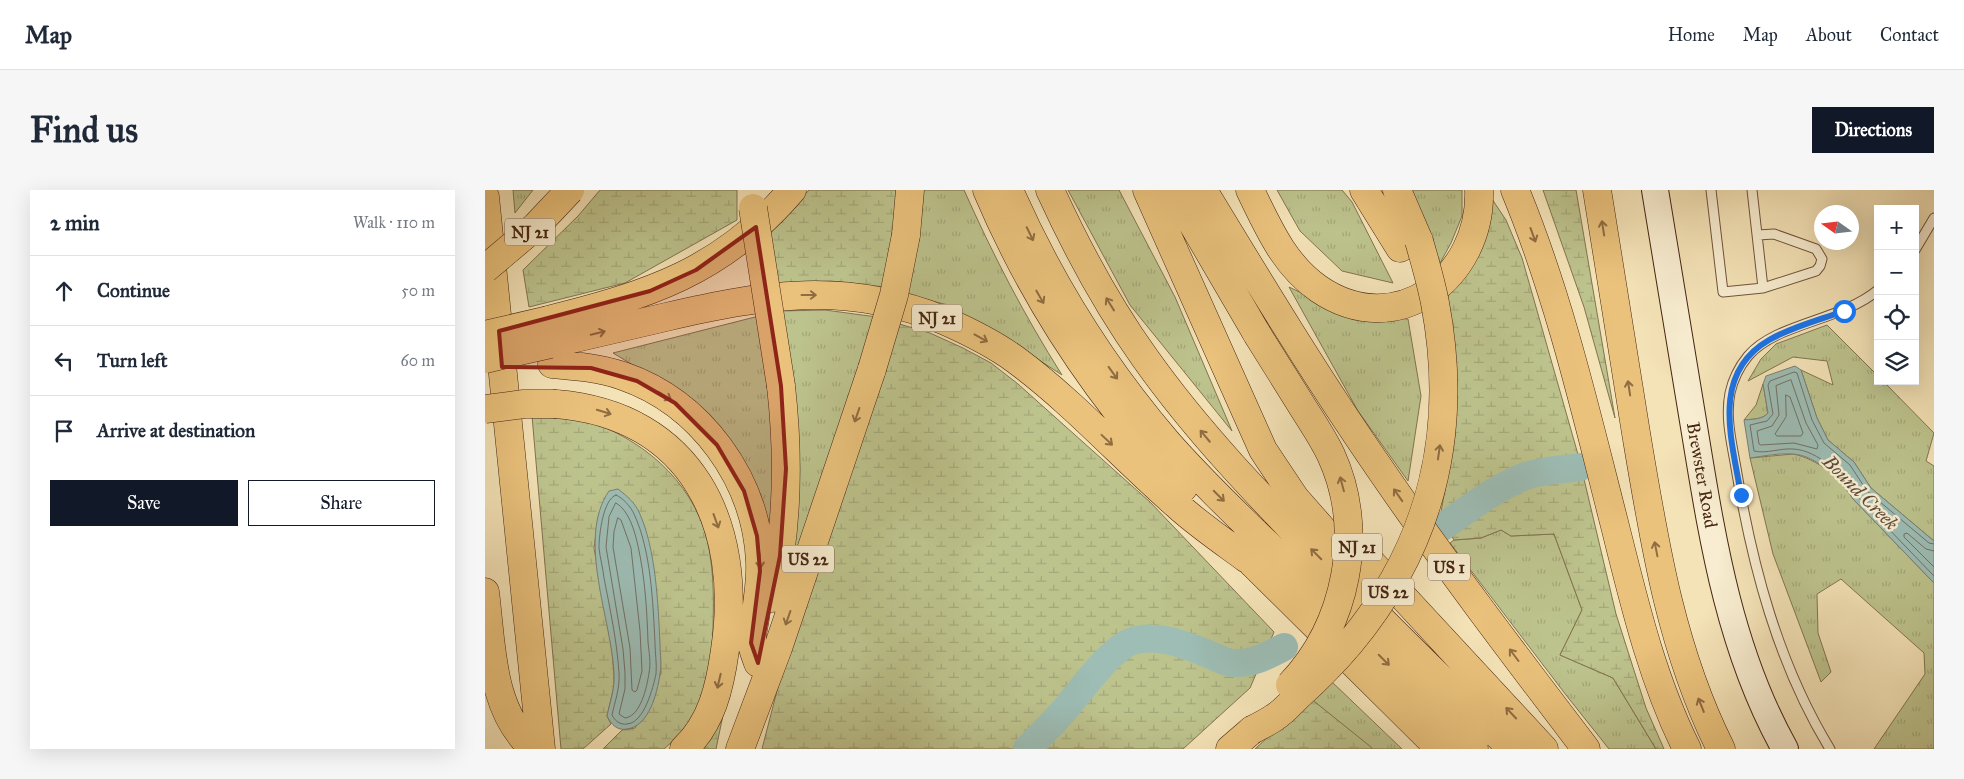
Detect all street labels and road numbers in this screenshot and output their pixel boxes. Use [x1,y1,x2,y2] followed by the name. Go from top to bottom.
[505,218,555,246] road number: NJ 21
[912,305,962,332] road number: NJ 21
[1682,420,1722,530] street label: Brewster Road
[1332,534,1382,561] road number: NJ 21
[782,546,834,572] road number: US 22
[1428,554,1470,581] road number: US 1
[1362,578,1414,606] road number: US 22

